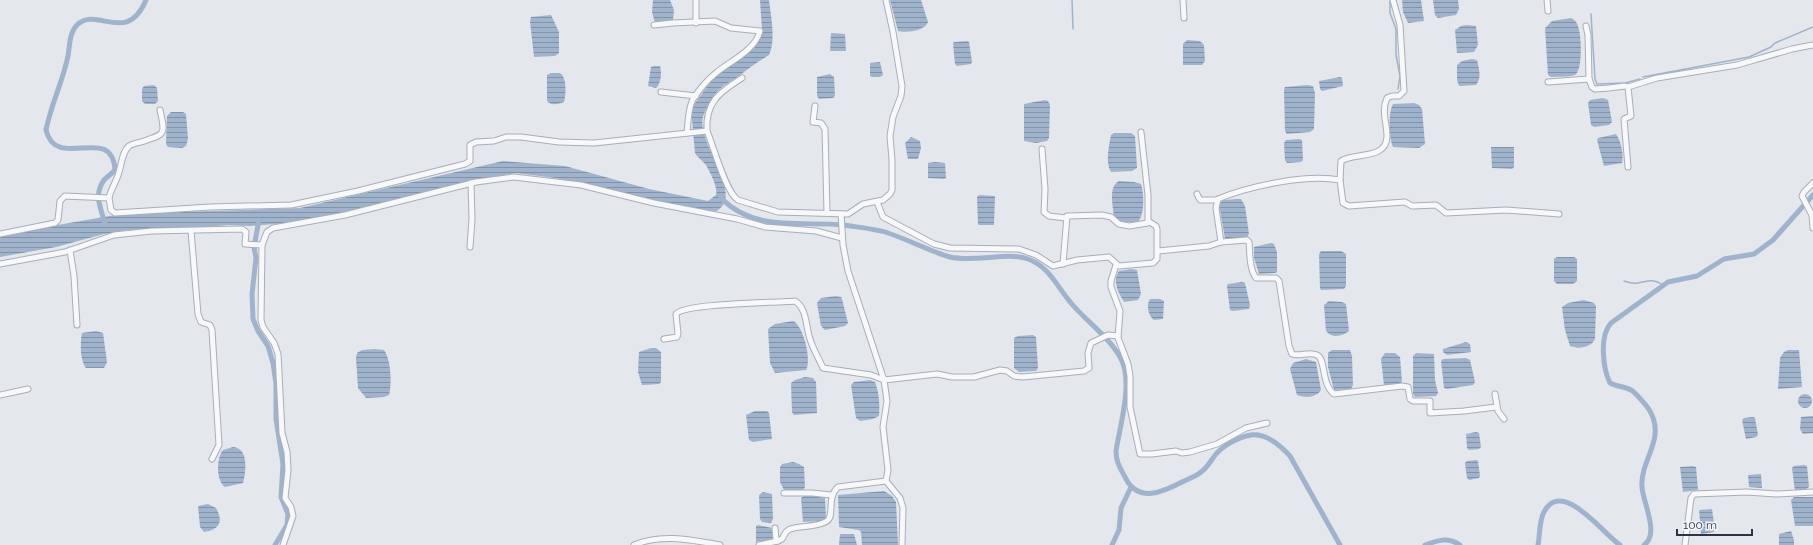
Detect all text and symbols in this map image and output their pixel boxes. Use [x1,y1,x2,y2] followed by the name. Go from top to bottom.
[1677,511,1752,537] scale bar
[1683,518,1717,532] text: 100 m

